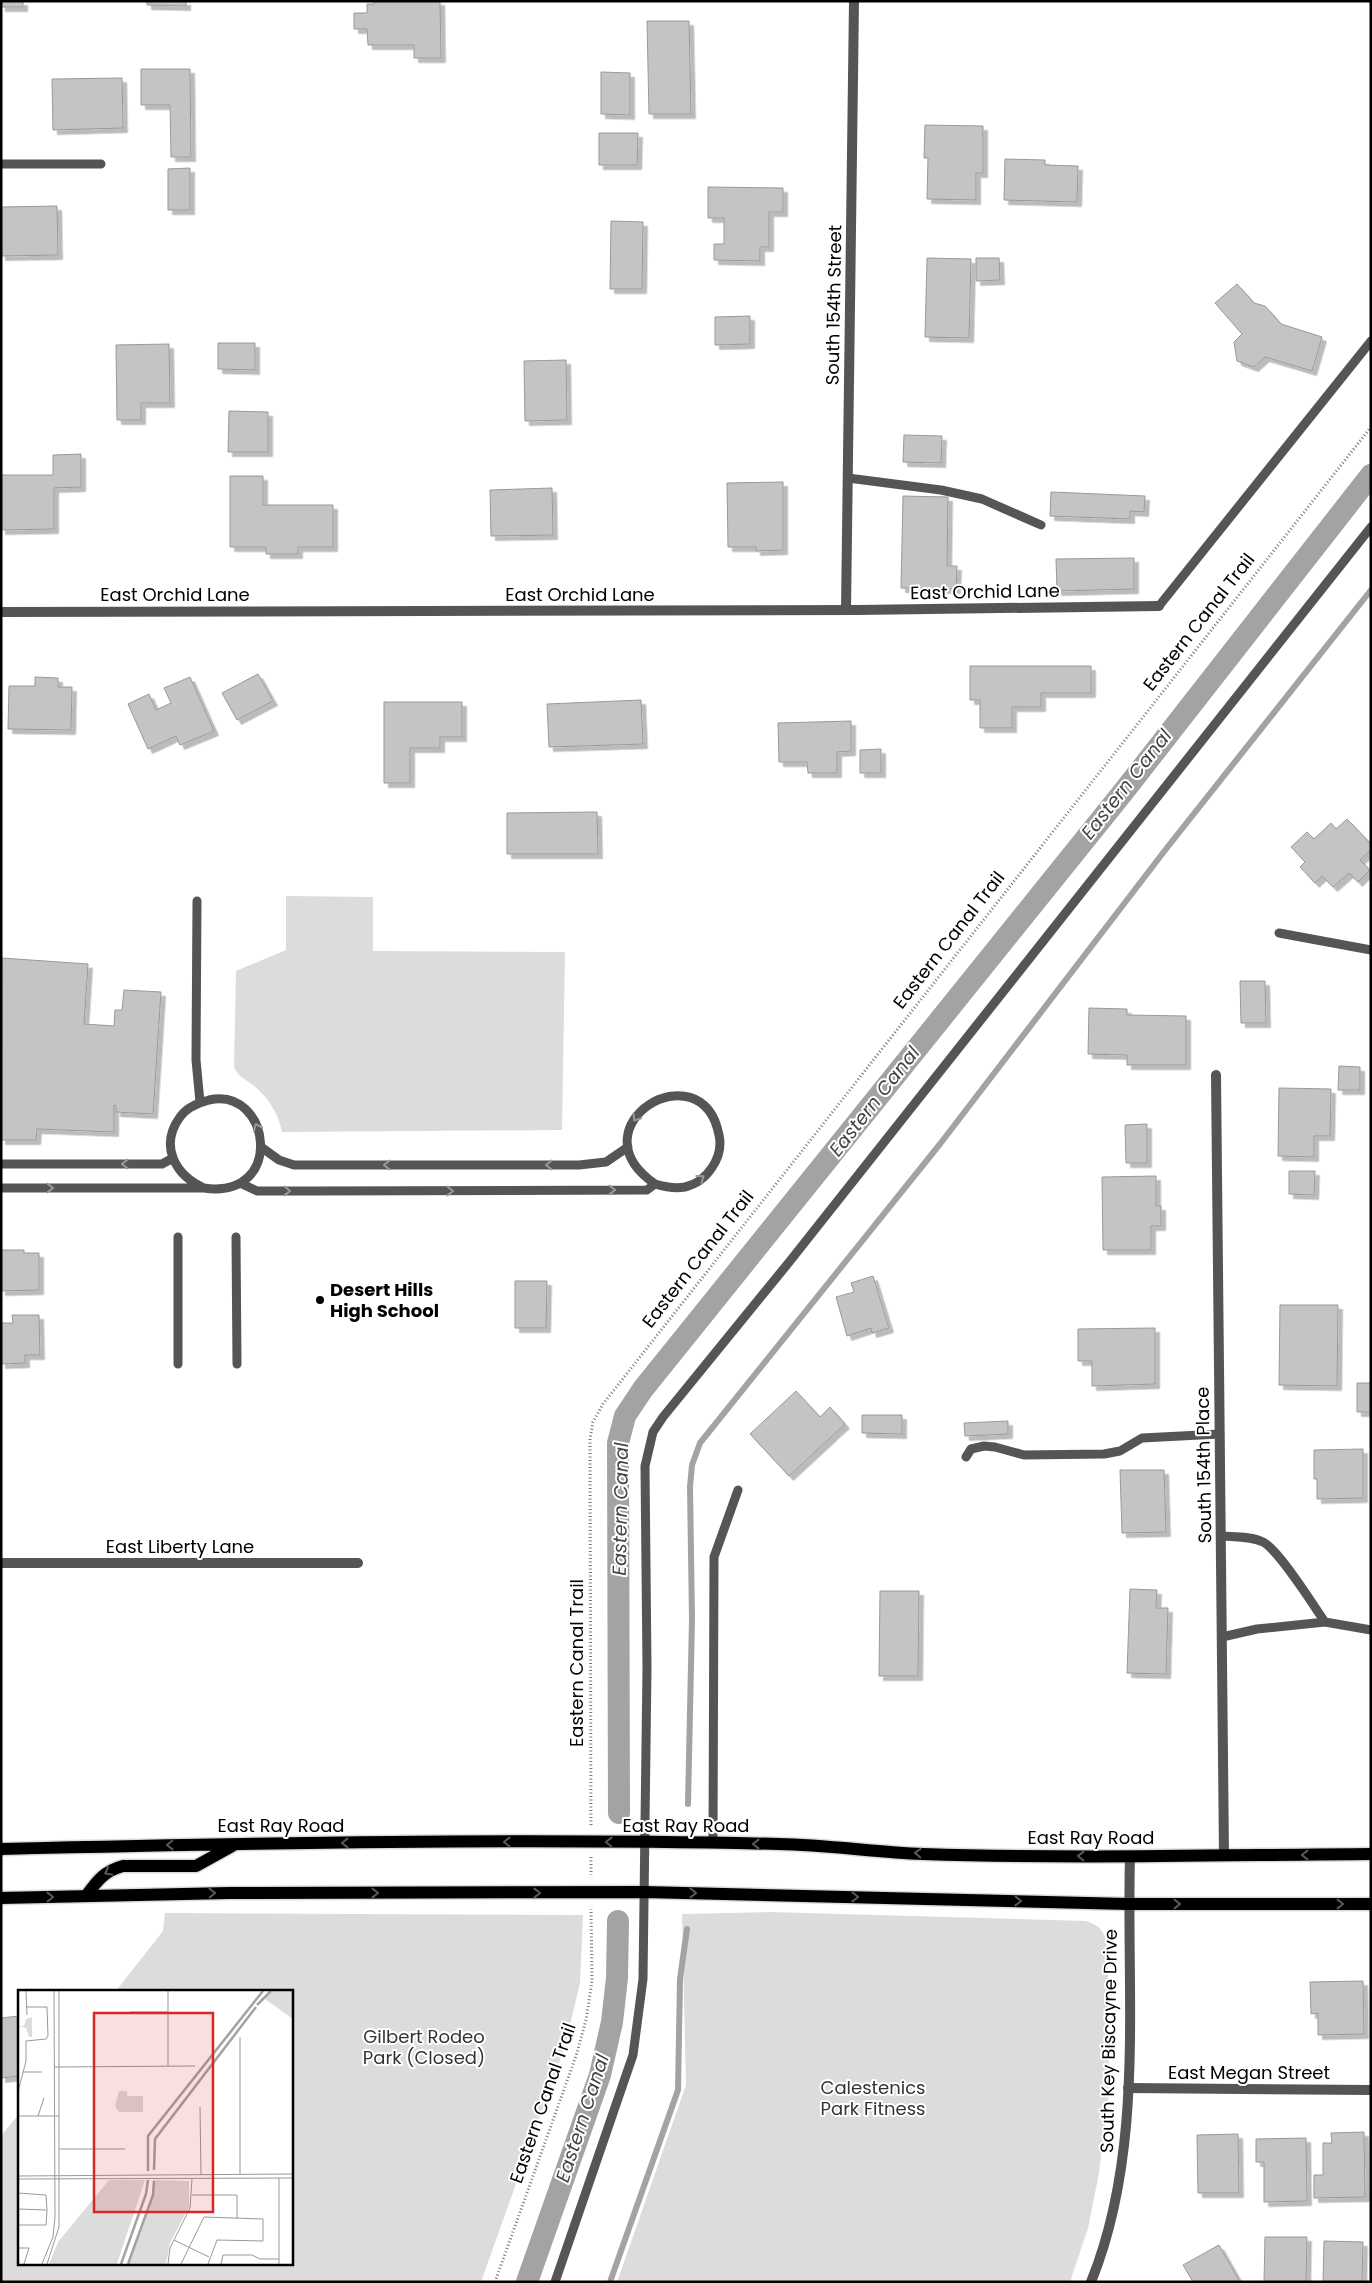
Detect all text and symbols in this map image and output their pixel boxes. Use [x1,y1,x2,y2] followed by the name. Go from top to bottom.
[820,225,847,385] street label: South 154th Street
[1137,548,1260,696] street label: Eastern Canal Trail
[910,578,1060,605] street label: East Orchid Lane
[100,582,250,607] street label: East Orchid Lane
[505,582,655,607] street label: East Orchid Lane
[1075,723,1178,845] water label: Eastern Canal
[887,866,1010,1014] street label: Eastern Canal Trail
[823,1040,926,1162] water label: Eastern Canal
[633,1112,642,1122] one-way arrow
[254,1124,264,1133] one-way arrow
[121,1159,128,1169] one-way arrow
[382,1160,390,1170] one-way arrow
[545,1160,552,1170] one-way arrow
[695,1175,705,1184] one-way arrow
[46,1183,54,1193] one-way arrow
[446,1185,454,1196] one-way arrow
[609,1185,617,1195] one-way arrow
[636,1185,759,1333] street label: Eastern Canal Trail
[284,1186,292,1196] one-way arrow
[330,1277,439,1323] place label: Desert Hills High School
[314,1294,326,1306] marker: Desert Hills High School
[1190,1386,1217,1544] street label: South 154th Place
[606,1442,635,1576] water label: Eastern Canal
[106,1534,254,1559] street label: East Liberty Lane
[564,1579,589,1747] street label: Eastern Canal Trail
[217,1813,345,1838] street label: East Ray Road
[622,1813,750,1838] street label: East Ray Road
[1027,1825,1155,1850] street label: East Ray Road
[503,1837,510,1847] one-way arrow
[605,1837,613,1848] one-way arrow
[340,1838,348,1848] one-way arrow
[752,1839,760,1849] one-way arrow
[166,1840,174,1850] one-way arrow
[914,1848,922,1859] one-way arrow
[1300,1850,1308,1860] one-way arrow
[1077,1851,1084,1861] one-way arrow
[104,1866,113,1876] one-way arrow
[209,1888,217,1899] one-way arrow
[372,1888,379,1898] one-way arrow
[534,1888,542,1898] one-way arrow
[690,1888,697,1898] one-way arrow
[46,1892,54,1902] one-way arrow
[852,1892,860,1902] one-way arrow
[1014,1896,1022,1906] one-way arrow
[1174,1899,1181,1909] one-way arrow
[1336,1899,1344,1909] one-way arrow
[1094,1929,1123,2153] street label: South Key Biscayne Drive
[18,1990,292,2266] inset map
[505,2020,581,2186] street label: Eastern Canal Trail
[363,2024,485,2070] park label: Gilbert Rodeo Park (Closed)
[551,2051,613,2185] water label: Eastern Canal
[1168,2060,1330,2085] street label: East Megan Street
[820,2075,926,2121] park label: Calestenics Park Fitness

